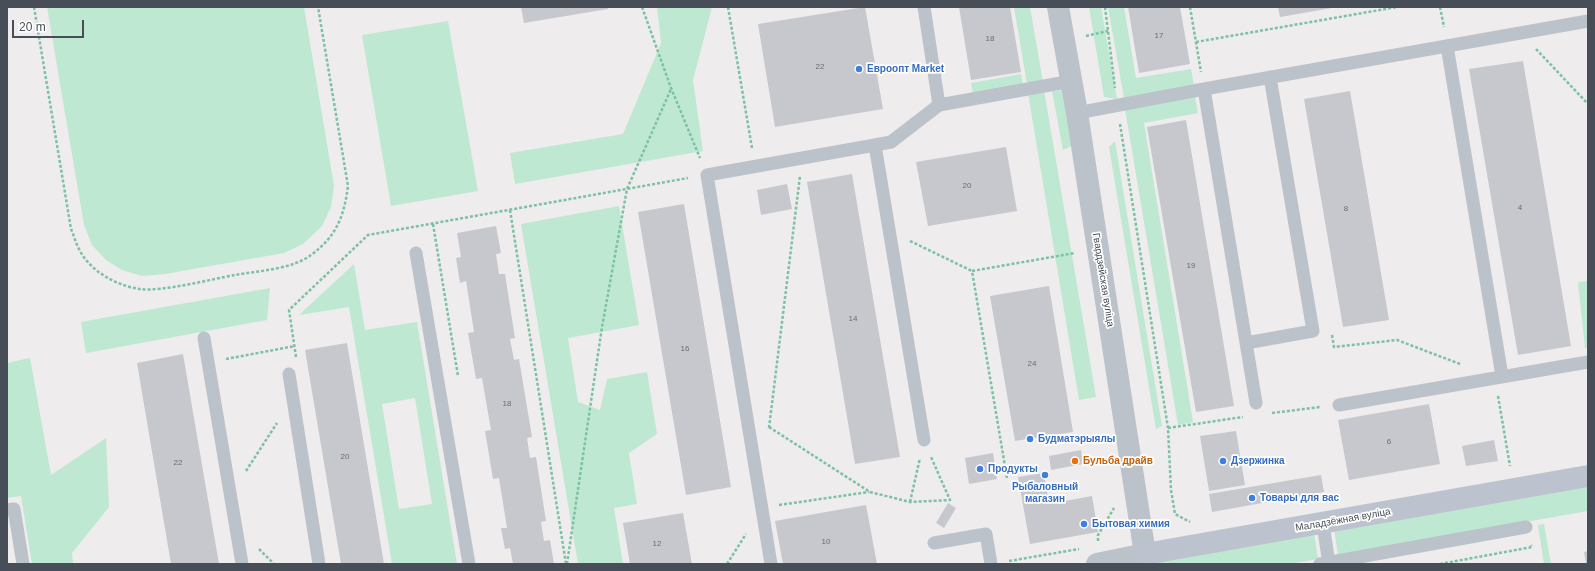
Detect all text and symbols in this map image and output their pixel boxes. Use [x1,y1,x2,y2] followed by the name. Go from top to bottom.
[14,12,86,38] scale bar
[19,20,46,34] text: 20 m
[1155,31,1163,41] house number: 17
[986,34,994,44] house number: 18
[816,62,824,72] house number: 22
[867,63,944,75] place label: Евроопт Market
[854,64,864,74] marker: Евроопт Market
[963,181,971,191] house number: 20
[1518,203,1522,213] house number: 4
[1344,204,1348,214] house number: 8
[1090,232,1116,328] street label: Гвардзейская вуліца
[1187,261,1195,271] house number: 19
[849,314,857,324] house number: 14
[681,344,689,354] house number: 16
[1028,359,1036,369] house number: 24
[503,399,511,409] house number: 18
[1038,433,1115,445] place label: Будматэрыялы
[1025,434,1035,444] marker: Будматэрыялы
[1387,437,1391,447] house number: 6
[341,452,349,462] house number: 20
[1083,455,1153,467] place label: Бульба драйв
[1231,455,1285,467] place label: Дзержинка
[1070,456,1080,466] marker: Бульба драйв
[1218,456,1228,466] marker: Дзержинка
[174,458,182,468] house number: 22
[988,463,1038,475] place label: Продукты
[975,464,985,474] marker: Продукты
[1040,470,1050,480] marker: Рыбаловный магазин
[1012,481,1078,504] place label: Рыбаловный магазин
[1260,492,1339,504] place label: Товары для вас
[1247,493,1257,503] marker: Товары для вас
[1294,506,1392,534] street label: Маладзёжная вуліца
[1092,518,1170,530] place label: Бытовая химия
[1079,519,1089,529] marker: Бытовая химия
[822,537,830,547] house number: 10
[653,539,661,549] house number: 12

